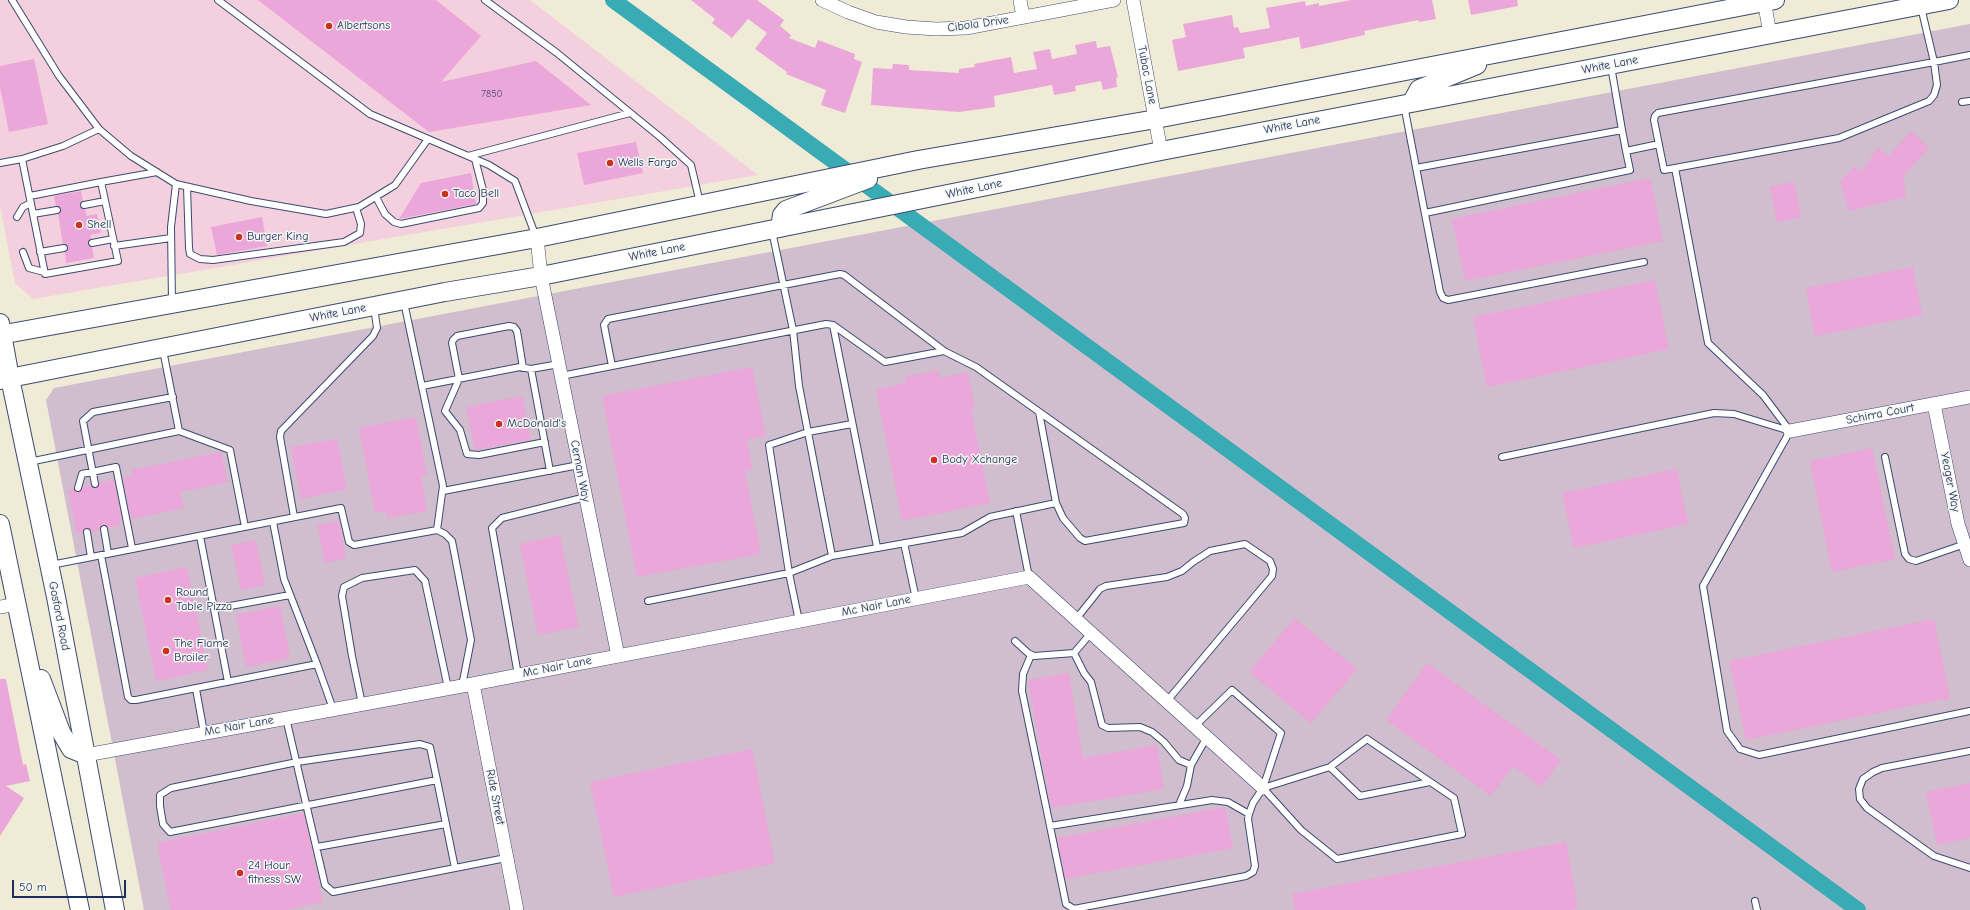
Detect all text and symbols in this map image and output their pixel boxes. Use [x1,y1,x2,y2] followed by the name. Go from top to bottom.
[947,13,1009,35] street label: Cibola Drive
[337,19,390,33] place label: Albertsons
[324,21,334,31] marker: Albertsons
[1134,44,1160,106] street label: Tubac Lane
[1581,52,1639,78] street label: White Lane
[481,88,503,100] house number: 7850
[1263,112,1321,138] street label: White Lane
[618,156,677,170] place label: Wells Fargo
[605,158,615,168] marker: Wells Fargo
[944,176,1004,202] street label: White Lane
[453,187,499,201] place label: Taco Bell
[440,189,450,199] marker: Taco Bell
[87,218,111,232] place label: Shell
[74,220,84,230] marker: Shell
[247,230,309,244] place label: Burger King
[234,232,244,242] marker: Burger King
[628,239,686,265] street label: White Lane
[309,300,367,326] street label: White Lane
[1845,400,1915,428] street label: Schirra Court
[507,417,566,431] place label: McDonald's
[494,419,504,429] marker: McDonald's
[567,439,593,503] street label: Cernan Way
[1937,451,1963,513] street label: Yeager Way
[942,453,1017,467] place label: Body Xchange
[929,455,939,465] marker: Body Xchange
[45,580,73,652] street label: Gosford Road
[176,586,232,614] place label: Round Table Pizza
[840,592,912,620] street label: Mc Nair Lane
[163,595,173,605] marker: Round Table Pizza
[174,637,228,665] place label: The Flame Broiler
[161,646,171,656] marker: The Flame Broiler
[521,653,593,681] street label: Mc Nair Lane
[203,713,275,739] street label: Mc Nair Lane
[483,768,507,826] street label: Ride Street
[248,859,301,887] place label: 24 Hour fitness SW
[235,868,245,878] marker: 24 Hour fitness SW
[14,872,128,898] scale bar
[19,880,47,894] text: 50 m

